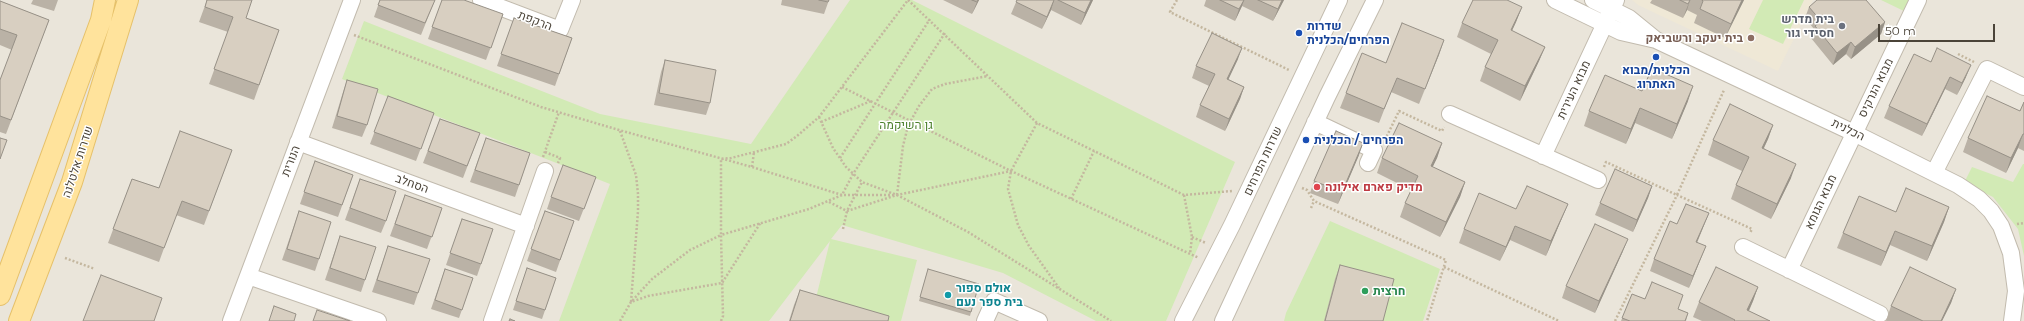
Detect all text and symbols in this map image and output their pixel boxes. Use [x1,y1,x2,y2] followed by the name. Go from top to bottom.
[516,8,554,34] street label: הרקפת
[1781,12,1834,40] place label: בית מדרש חסידי גור
[1880,16,1997,42] scale bar
[1307,19,1390,47] place label: שדרות הפרחים/הכלנית
[1837,21,1847,31] marker: בית מדרש חסידי גור
[1885,23,1916,38] text: 50 m
[1294,28,1304,38] marker: שדרות הפרחים/הכלנית
[1646,31,1743,45] place label: בית יעקב ורשביאק
[1746,33,1756,43] marker: בית יעקב ורשביאק
[1651,52,1661,62] marker: הכלנית/מבוא האתרוג
[1855,56,1897,120] street label: מבוא הנרקיס
[1554,58,1594,122] street label: מבוא העירית
[1622,63,1690,91] place label: הכלנית/מבוא האתרוג
[1829,116,1867,144] street label: הכלנית
[879,118,933,132] park label: גן השיקמה
[60,124,96,200] street label: שדרות אלטלנה
[1241,124,1285,198] street label: שדרות הפרחים
[1314,133,1403,147] place label: הפרחים / הכלנית
[1301,135,1311,145] marker: הפרחים / הכלנית
[279,144,303,178] street label: הנורית
[393,171,431,197] street label: הסחלב
[1802,172,1840,232] street label: מבוא הגומא
[1325,180,1423,194] place label: מדיק פארם אילונה
[1312,182,1322,192] marker: מדיק פארם אילונה
[956,281,1023,309] place label: אולם ספור בית ספר נעם
[1373,284,1405,298] place label: חרצית
[1360,286,1370,296] marker: חרצית
[943,290,953,300] marker: אולם ספור בית ספר נעם

